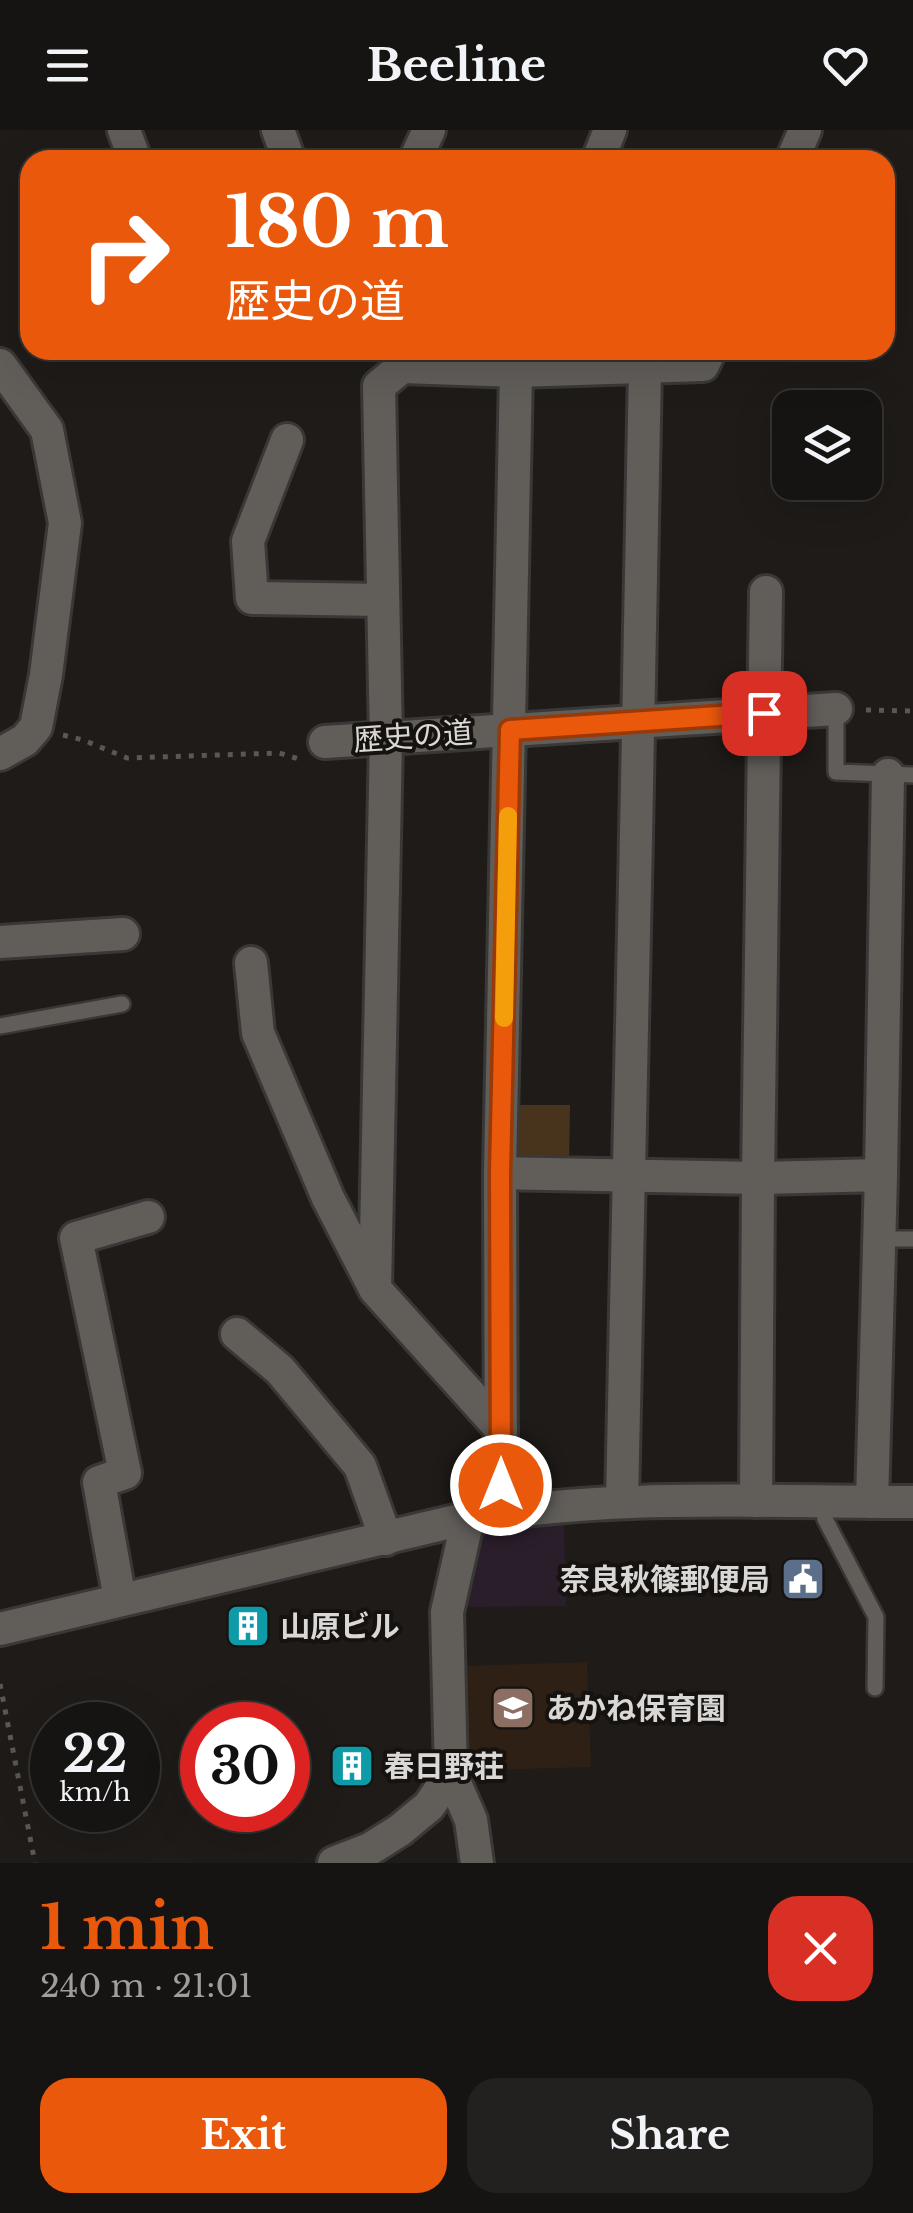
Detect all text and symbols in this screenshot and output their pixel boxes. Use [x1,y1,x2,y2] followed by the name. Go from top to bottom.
[367,37,546,93] text: Beeline
[40,38,95,93] icon: menu
[818,38,873,93] icon: heart
[225,179,449,266] text: 180 m
[60,190,190,320] icon: right
[225,273,405,329] text: 歴史の道
[772,390,882,500] map controls
[772,390,882,500] button: layers
[722,671,807,756] pin
[737,686,792,741] icon: arrive
[352,713,474,759] street label: 歴史の道
[449,1433,553,1537] position arrow
[780,1556,826,1602] public building icon: 奈良秋篠郵便局
[560,1561,770,1598] place label: 奈良秋篠郵便局
[225,1603,271,1649] building icon: 山原ビル
[280,1608,400,1645] place label: 山原ビル
[490,1685,536,1731] school or university icon: あかね保育園
[546,1690,726,1727] place label: あかね保育園
[180,1702,310,1832] speed limit sign: 30
[62,1723,128,1786] text: 22
[329,1743,375,1789] building icon: 春日野荘
[384,1748,504,1785] place label: 春日野荘
[60,1777,130,1808] text: km/h
[40,1891,214,1965] text: 1 min
[768,1896,873,2001] button: close
[40,1966,253,2006] text: 240 m · 21:01
[40,2078,447,2193] button: Exit
[467,2078,873,2193] button: Share

